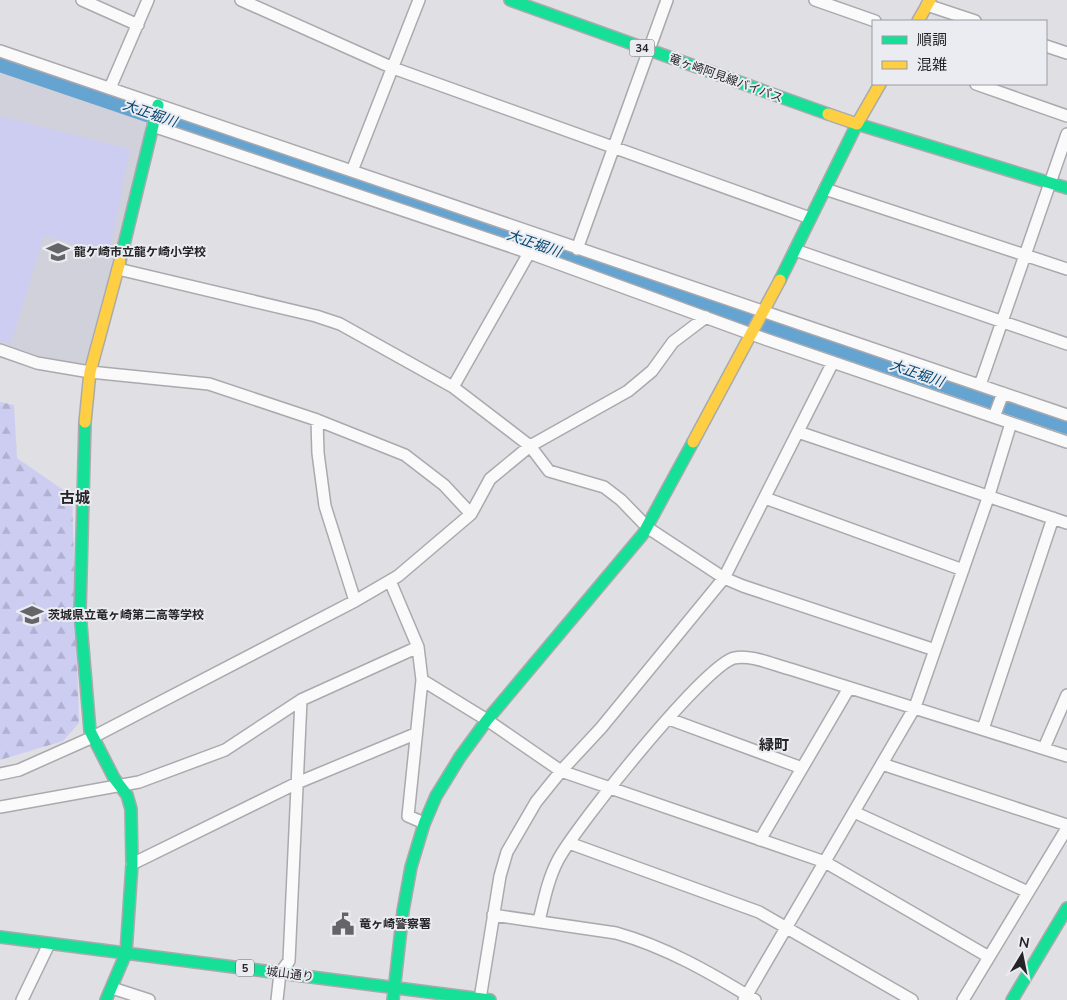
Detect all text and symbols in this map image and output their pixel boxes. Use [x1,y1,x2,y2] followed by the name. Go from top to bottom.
[872,20,1047,85] legend
[917,30,947,50] text: 順調
[630,40,654,56] road number: 34
[667,50,785,106] street label: 竜ヶ崎阿見線バイパス
[917,55,947,75] text: 混雑
[120,95,181,132] water label: 大正堀川
[504,225,565,262] water label: 大正堀川
[45,239,71,265] school or university icon: 龍ケ崎市立龍ケ崎小学校
[74,244,206,260] place label: 龍ケ崎市立龍ケ崎小学校
[887,355,948,392] water label: 大正堀川
[60,488,90,508] district label: 古城
[19,602,45,628] school or university icon: 茨城県立竜ヶ崎第二高等学校
[48,607,204,623] place label: 茨城県立竜ヶ崎第二高等学校
[759,735,789,755] district label: 緑町
[330,911,356,937] public building icon: 竜ヶ崎警察署
[359,916,431,932] place label: 竜ヶ崎警察署
[997,930,1047,980] north arrow
[1017,932,1031,953] text: N
[236,960,254,976] road number: 5
[265,963,315,985] street label: 城山通り

